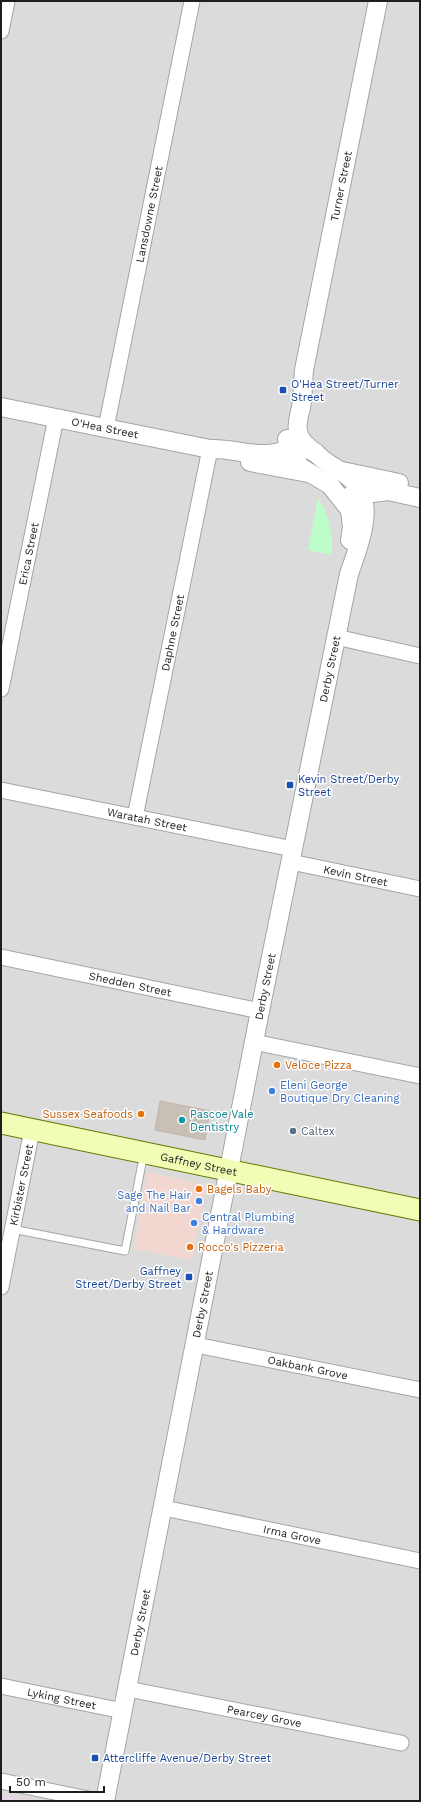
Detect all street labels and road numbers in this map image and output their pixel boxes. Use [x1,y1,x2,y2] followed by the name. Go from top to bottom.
[328,150,355,223] street label: Turner Street
[133,165,166,264] street label: Lansdowne Street
[70,415,140,442] street label: O'Hea Street
[16,521,42,586] street label: Erica Street
[159,593,187,672] street label: Daphne Street
[317,634,343,704] street label: Derby Street
[106,806,188,834] street label: Waratah Street
[322,863,389,889] street label: Kevin Street
[252,952,279,1021] street label: Derby Street
[88,969,173,999] street label: Shedden Street
[7,1143,36,1227] street label: Kirbister Street
[159,1150,239,1179] street label: Gaffney Street
[190,1270,216,1339] street label: Derby Street
[266,1354,349,1382] street label: Oakbank Grove
[262,1523,322,1547] street label: Irma Grove
[128,1588,154,1657] street label: Derby Street
[26,1686,98,1712] street label: Lyking Street
[226,1703,303,1730] street label: Pearcey Grove

